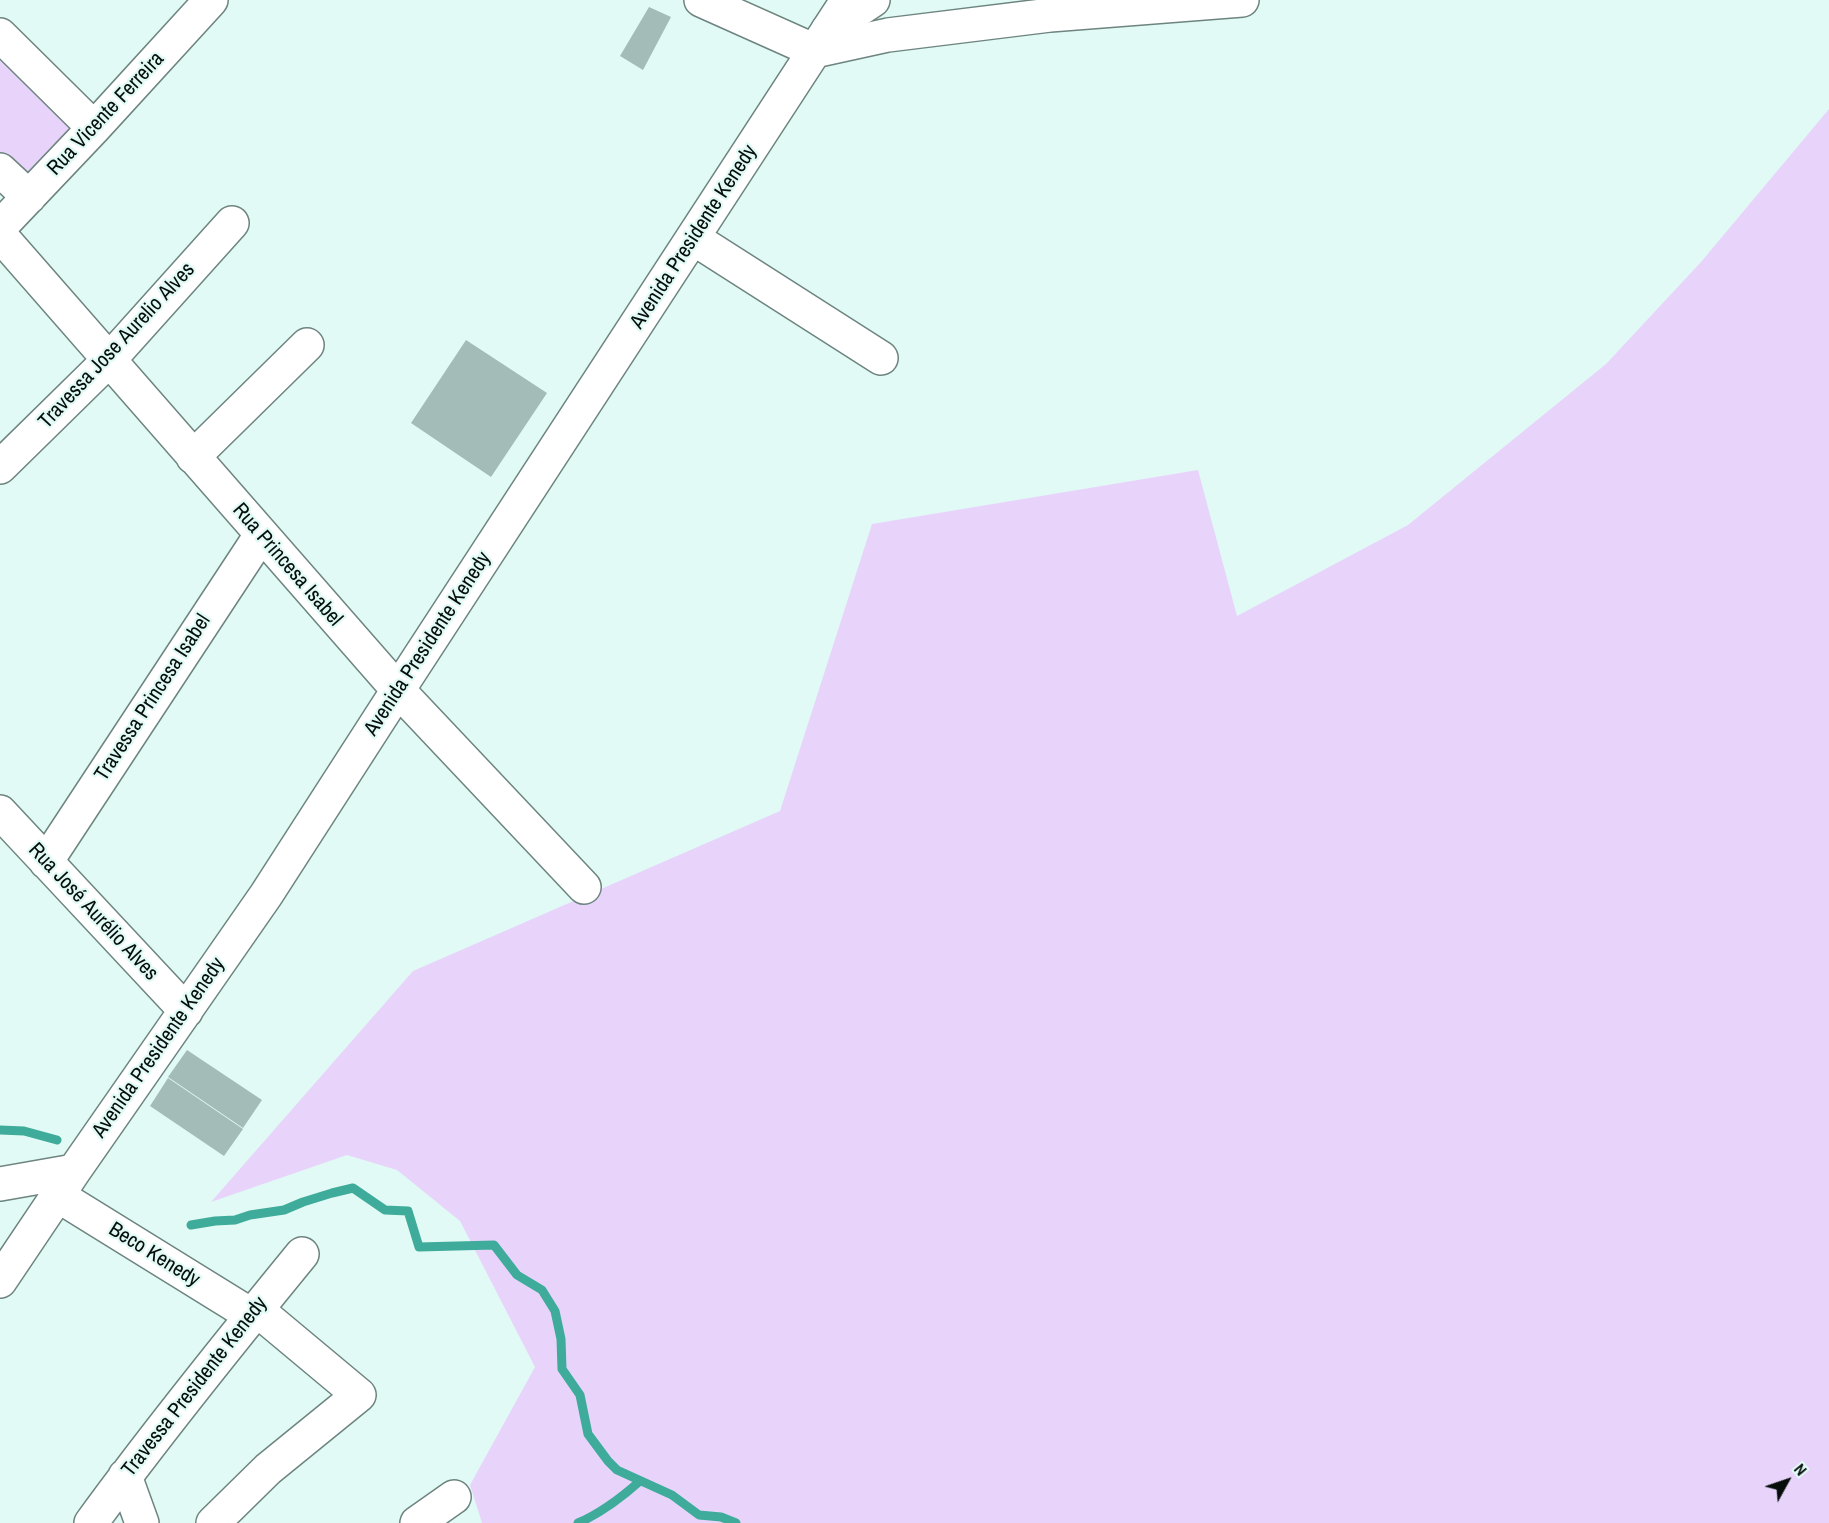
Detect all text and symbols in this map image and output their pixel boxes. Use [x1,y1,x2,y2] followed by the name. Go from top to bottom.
[42,47,170,181] street label: Rua Vicente Ferreira
[625,140,763,334] street label: Avenida Presidente Kenedy
[34,258,200,434] street label: Travessa Jose Aurelio Alves
[227,498,347,632] street label: Rua Princesa Isabel
[359,547,497,741] street label: Avenida Presidente Kenedy
[90,610,216,786] street label: Travessa Princesa Isabel
[23,838,163,986] street label: Rua José Aurélio Alves
[87,953,231,1143] street label: Avenida Presidente Kenedy
[104,1217,204,1293] street label: Beco Kenedy
[117,1292,273,1482] street label: Travessa Presidente Kenedy
[1757,1451,1817,1511] north arrow
[1789,1459,1812,1480] text: N

